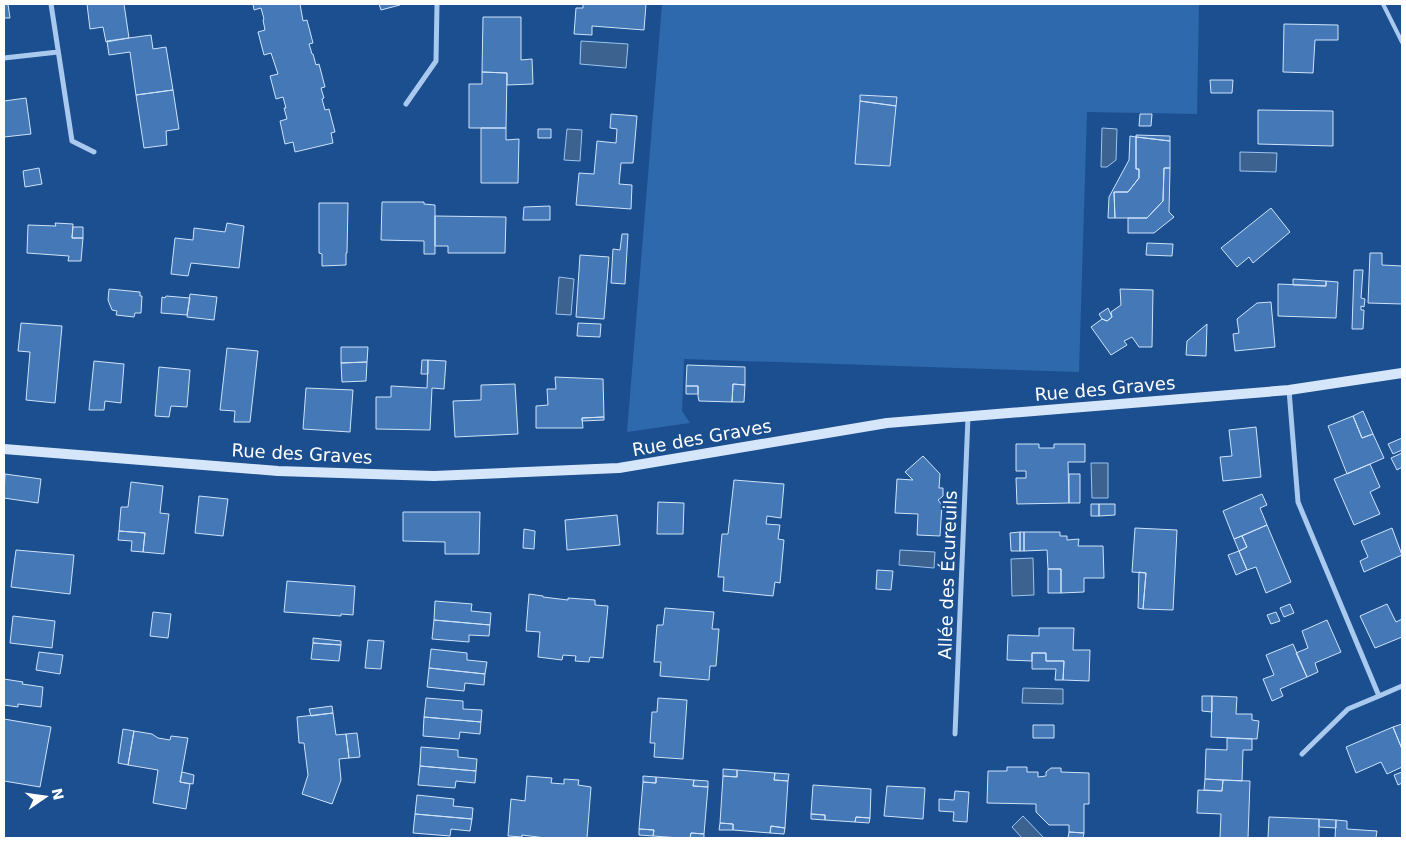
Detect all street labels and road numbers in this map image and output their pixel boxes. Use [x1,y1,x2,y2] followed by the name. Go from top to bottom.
[1034,372,1176,405] street label: Rue des Graves
[631,415,773,460] street label: Rue des Graves
[231,439,373,468] street label: Rue des Graves
[934,490,961,660] street label: Allée des Écureuils

